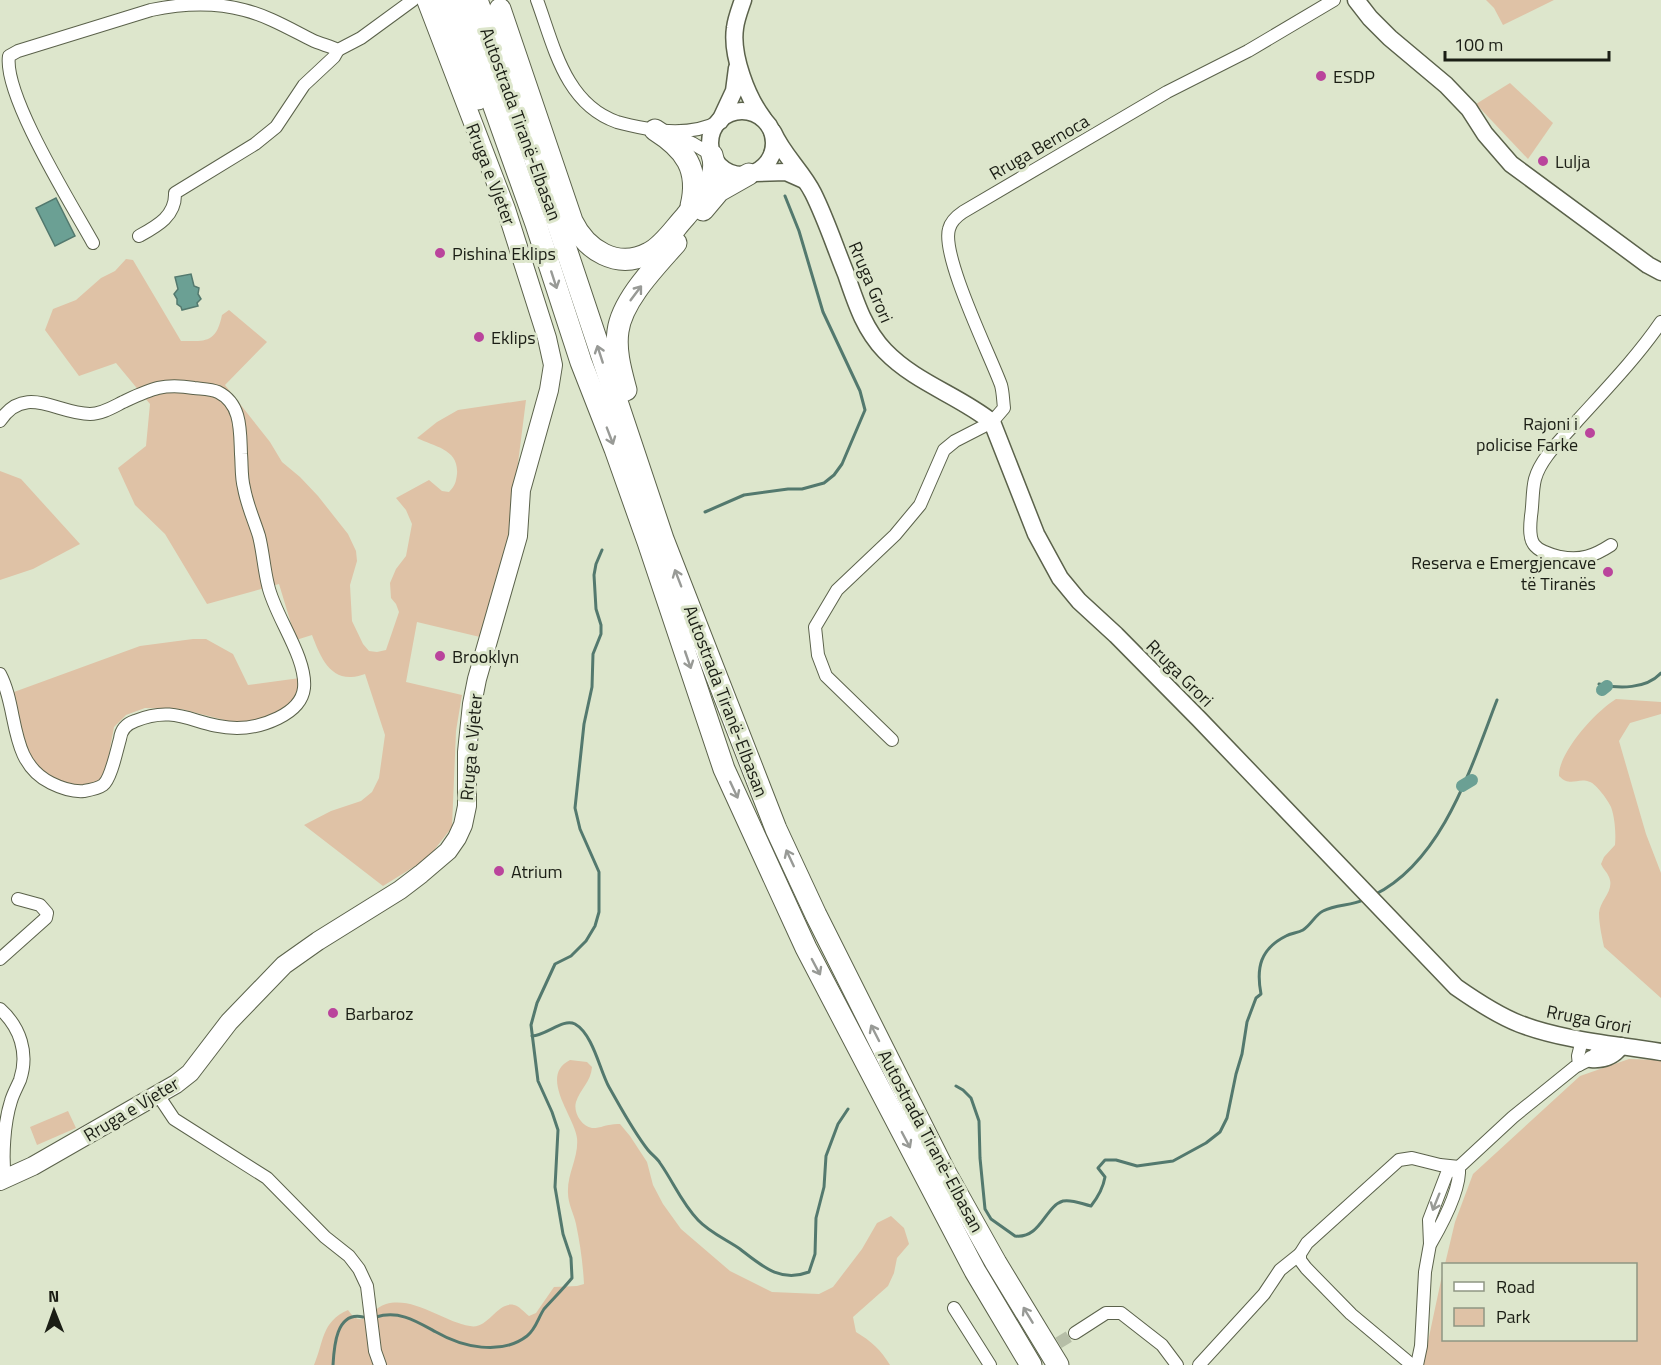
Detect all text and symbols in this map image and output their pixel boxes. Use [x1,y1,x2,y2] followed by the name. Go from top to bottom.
[474,24,568,224] street label: Autostrada Tiranë-Elbasan
[1445,24,1608,62] scale bar
[1454,31,1503,58] text: 100 m
[1333,63,1375,90] place label: ESDP
[1314,69,1328,83] marker: ESDP
[984,107,1094,187] street label: Rruga Bernoca
[459,119,523,229] street label: Rruga e Vjeter
[1555,148,1590,175] place label: Lulja
[1536,154,1550,168] marker: Lulja
[842,237,900,327] street label: Rruga Grori
[452,240,556,267] place label: Pishina Eklips
[433,246,447,260] marker: Pishina Eklips
[549,270,560,289] one-way arrow
[630,286,642,302] one-way arrow
[491,324,536,351] place label: Eklips
[472,330,486,344] marker: Eklips
[594,345,605,364] one-way arrow
[1476,410,1578,458] place label: Rajoni i policise Farke
[605,426,616,445] one-way arrow
[1583,426,1597,440] marker: Rajoni i policise Farke
[1411,549,1596,597] place label: Reserva e Emergjencave të Tiranës
[1601,565,1615,579] marker: Reserva e Emergjencave të Tiranës
[672,569,683,588] one-way arrow
[677,601,775,801] street label: Autostrada Tiranë-Elbasan
[1140,633,1220,713] street label: Rruga Grori
[452,643,519,670] place label: Brooklyn
[433,649,447,663] marker: Brooklyn
[683,650,694,669] one-way arrow
[453,692,489,802] street label: Rruga e Vjeter
[728,780,740,798] one-way arrow
[783,849,795,867] one-way arrow
[511,858,563,885] place label: Atrium
[492,864,506,878] marker: Atrium
[811,957,822,975] one-way arrow
[1544,998,1634,1040] street label: Rruga Grori
[345,1000,414,1027] place label: Barbaroz
[326,1006,340,1020] marker: Barbaroz
[869,1024,880,1042] one-way arrow
[871,1045,991,1237] street label: Autostrada Tiranë-Elbasan
[78,1070,184,1148] street label: Rruga e Vjeter
[901,1130,912,1148] one-way arrow
[1430,1192,1441,1210] one-way arrow
[1442,1263,1637,1341] legend
[1496,1273,1535,1300] text: Road
[24,1281,84,1341] north arrow
[48,1284,59,1308] text: N
[1496,1303,1531,1330] text: Park
[1021,1307,1033,1324] one-way arrow

